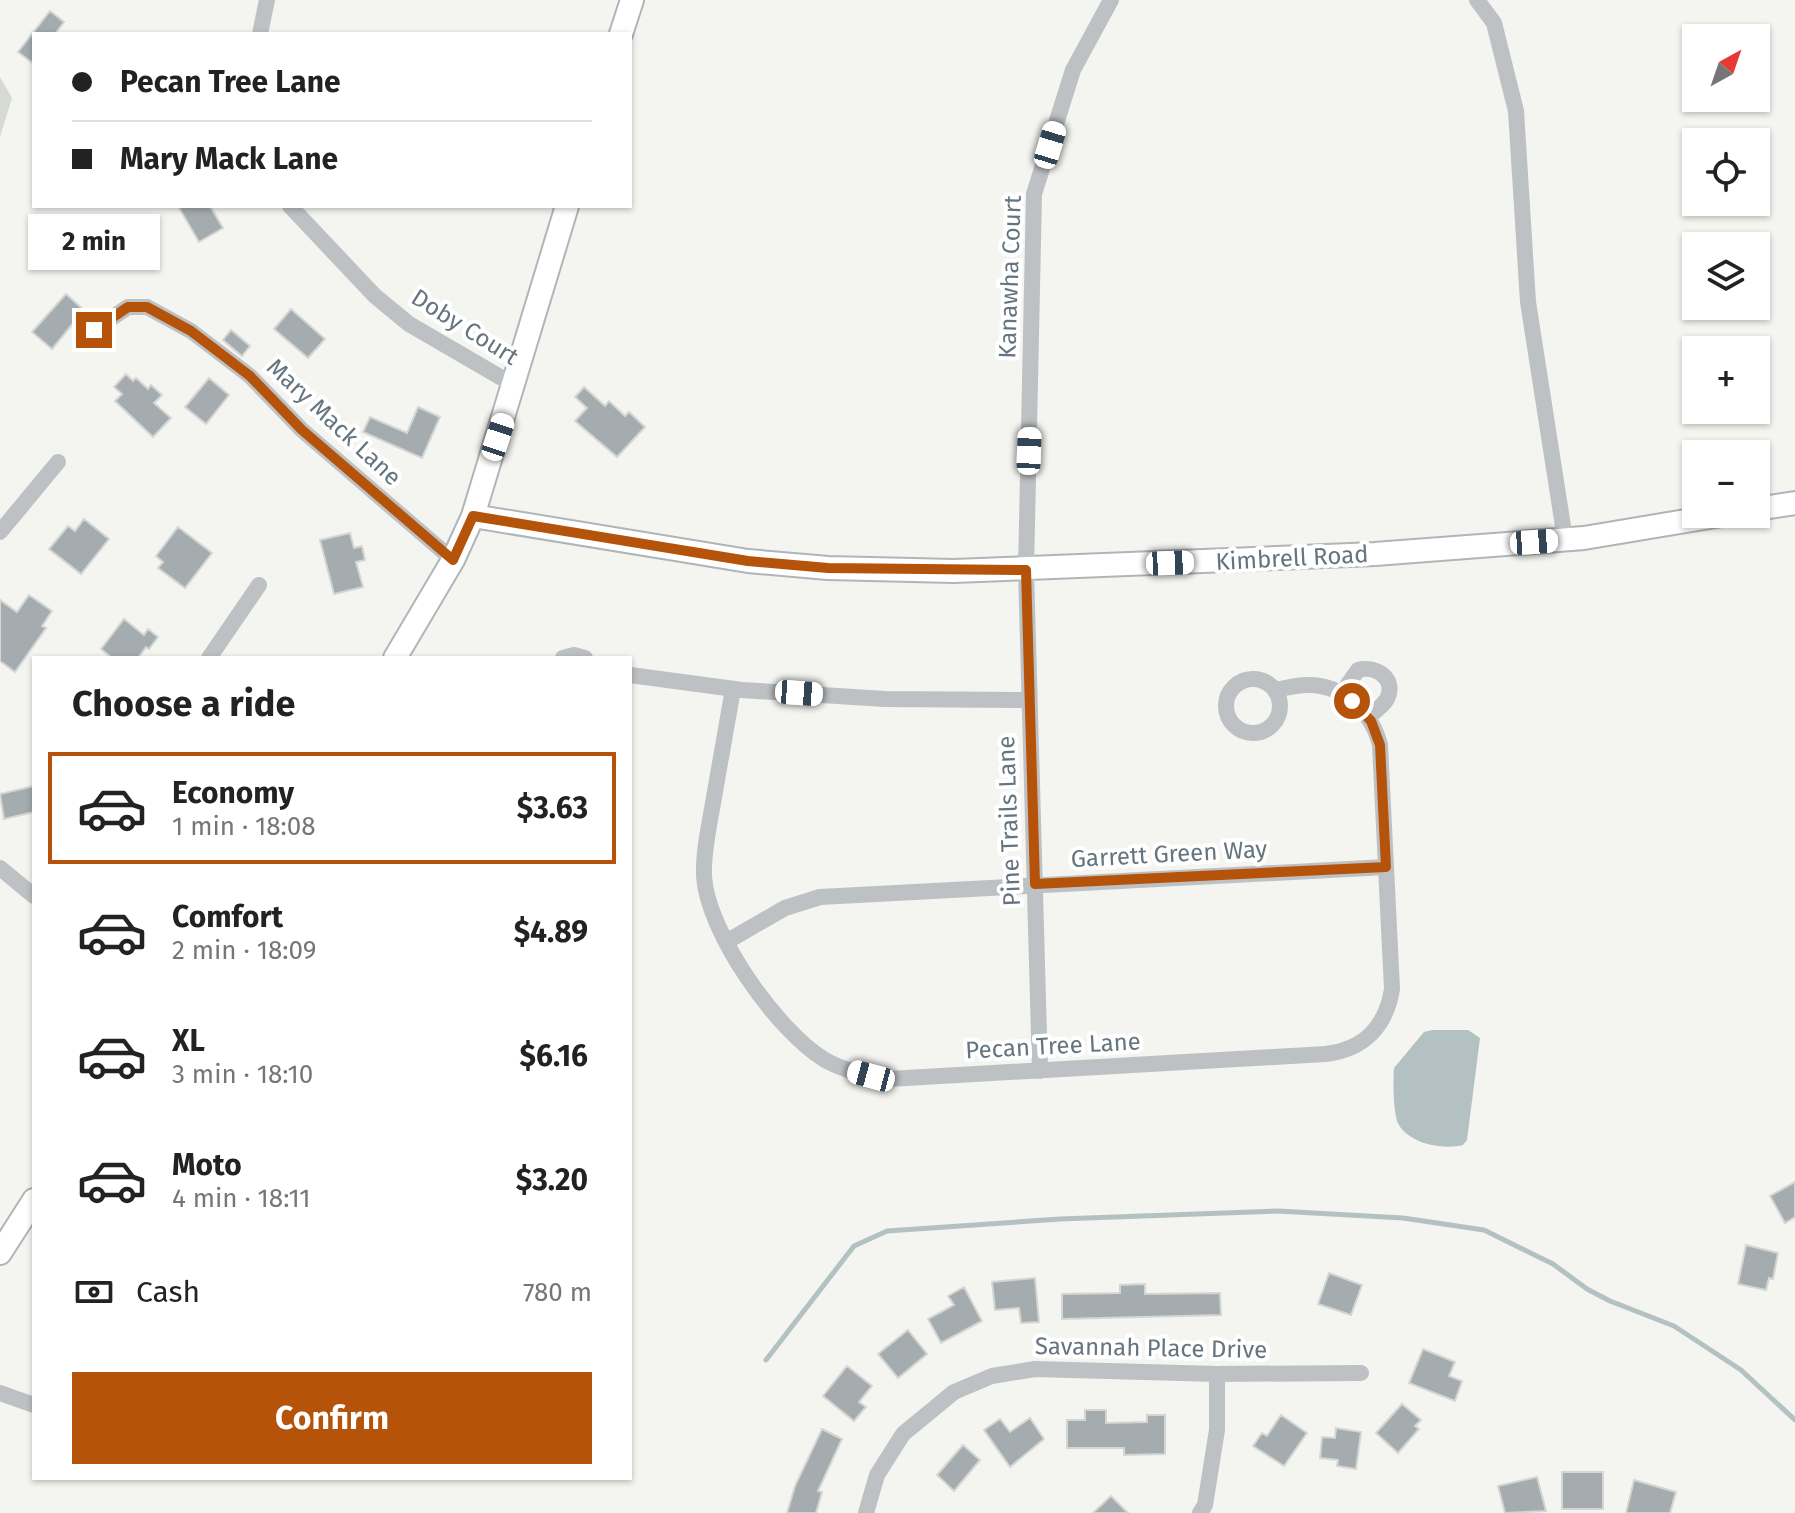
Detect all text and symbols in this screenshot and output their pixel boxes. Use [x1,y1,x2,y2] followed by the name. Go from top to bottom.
[1682,24,1770,112] north arrow
[1682,24,1770,528] map controls
[120,64,341,100] text: Pecan Tree Lane
[1032,119,1068,171] car
[1682,128,1770,216] button: locate
[120,141,338,177] text: Mary Mack Lane
[993,194,1027,359] street label: Kanawha Court
[28,214,160,270] callout: 2 min
[62,226,126,257] text: 2 min
[1682,232,1770,320] button: layers
[406,283,524,371] street label: Doby Court
[76,312,112,348] route end
[1682,336,1770,424] button: +
[261,353,407,491] street label: Mary Mack Lane
[479,410,517,464] car
[1016,427,1042,475] car
[1682,440,1770,528] button: −
[1509,528,1559,556] car
[1215,540,1369,576] street label: Kimbrell Road
[1146,550,1194,576] car
[774,679,824,707] car
[72,682,295,726] text: Choose a ride
[1334,683,1370,719] route start
[992,735,1026,907] street label: Pine Trails Lane
[76,772,148,844] icon: car
[172,775,294,811] text: Economy
[517,790,588,826] text: $3.63
[172,811,316,842] text: 1 min · 18:08
[1070,835,1268,873] street label: Garrett Green Way
[76,896,148,968] icon: car
[172,899,283,935] text: Comfort
[514,914,588,950] text: $4.89
[172,935,316,966] text: 2 min · 18:09
[76,1020,148,1092] icon: car
[172,1023,205,1059] text: XL
[965,1027,1141,1065] street label: Pecan Tree Lane
[520,1038,588,1074] text: $6.16
[845,1058,897,1094] car
[172,1059,313,1090] text: 3 min · 18:10
[76,1144,148,1216] icon: car
[172,1147,242,1183] text: Moto
[516,1162,588,1198] text: $3.20
[172,1183,311,1214] text: 4 min · 18:11
[72,1270,116,1314] icon: cash
[136,1274,200,1310] text: Cash
[523,1277,592,1308] text: 780 m
[1035,1332,1267,1364] street label: Savannah Place Drive
[72,1372,592,1464] button: Confirm

